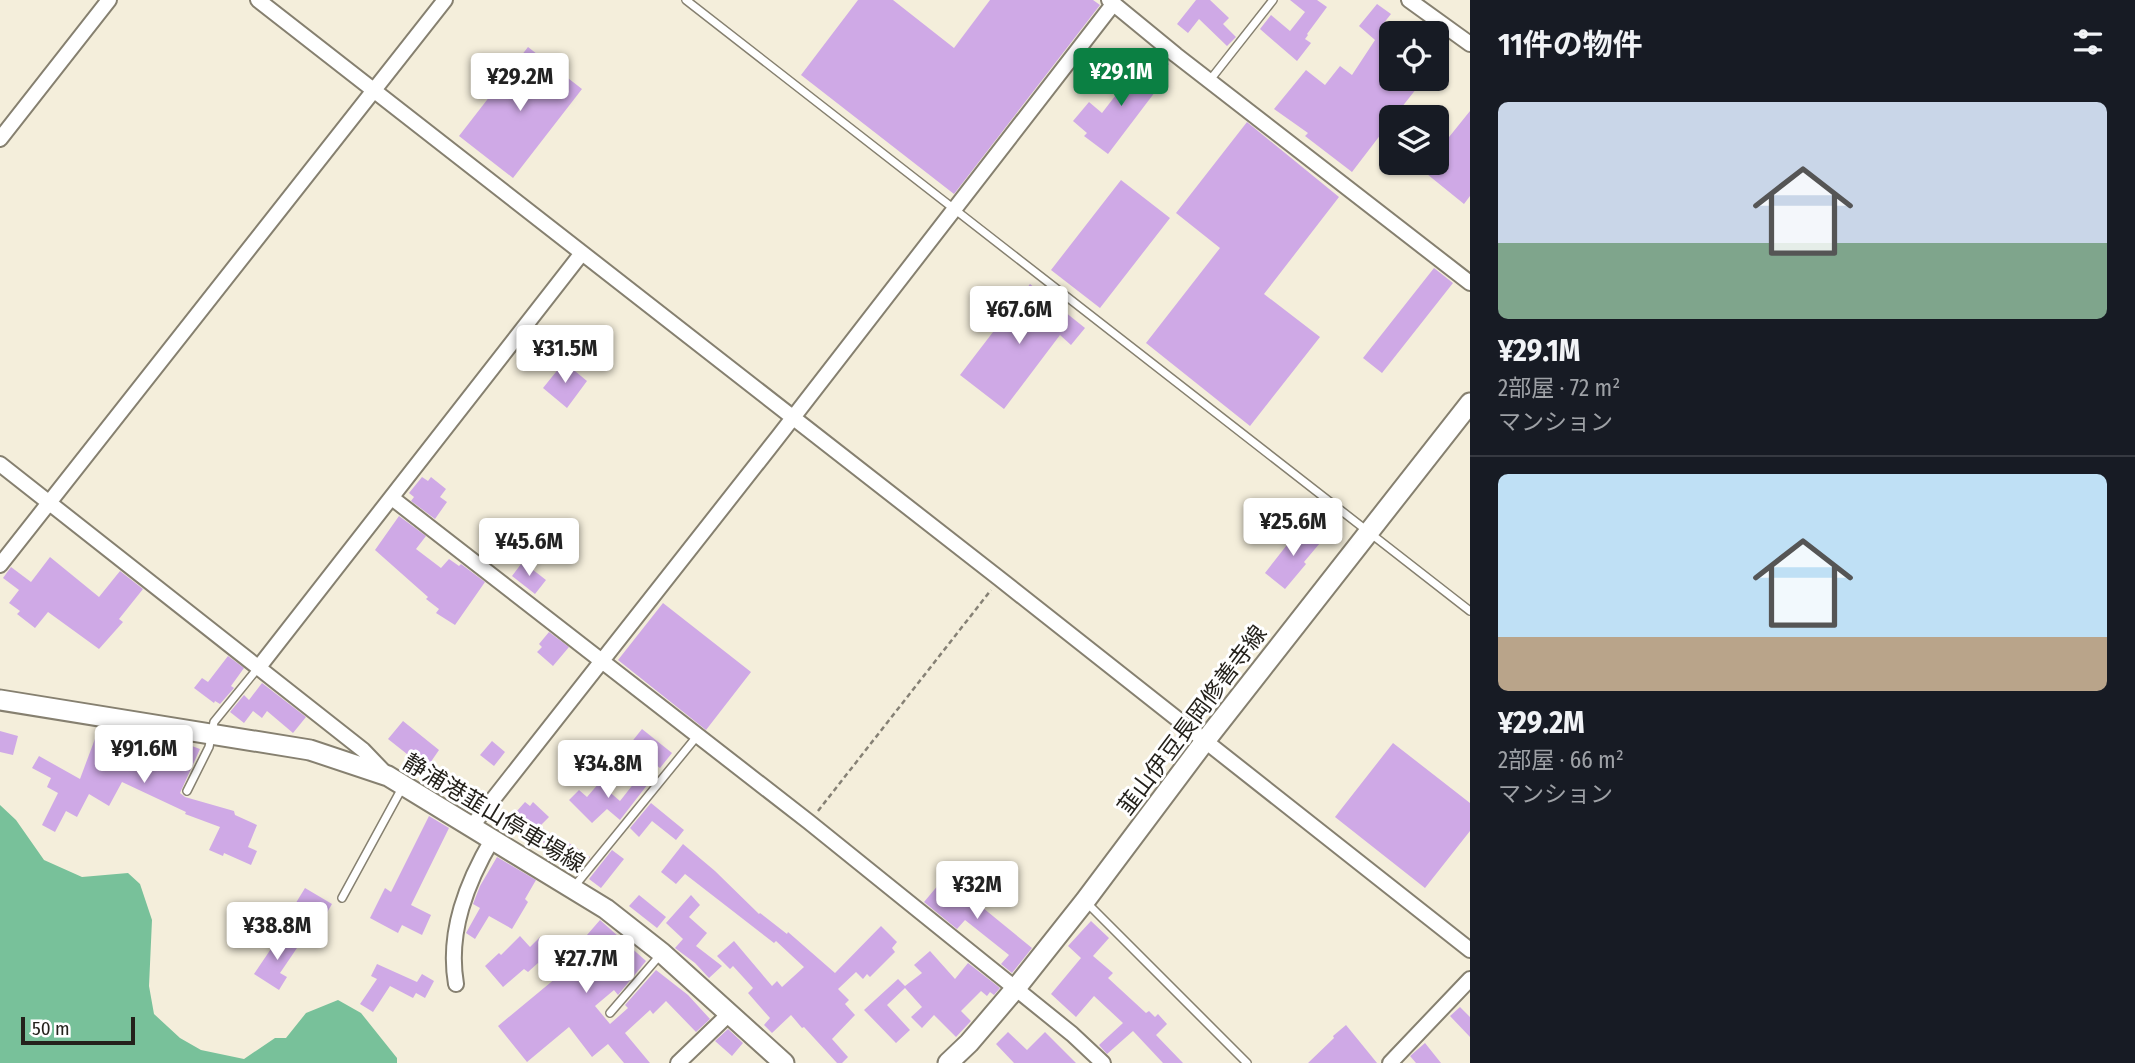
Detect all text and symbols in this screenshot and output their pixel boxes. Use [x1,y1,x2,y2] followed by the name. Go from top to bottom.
[1379,21,1449,175] map controls
[1379,21,1449,91] button: locate
[2069,23,2107,61] icon: filters
[1498,27,1643,63] text: 11件の物件
[1064,48,1178,108] pin: ¥29.1M
[463,54,577,113] pin: ¥29.2M
[1089,57,1153,85] text: ¥29.1M
[487,62,553,90] text: ¥29.2M
[1379,105,1449,175] button: layers
[1740,148,1866,274] icon: home
[962,286,1076,346] pin: ¥67.6M
[986,295,1052,323] text: ¥67.6M
[508,326,622,385] pin: ¥31.5M
[1498,333,1580,369] text: ¥29.1M
[532,334,598,362] text: ¥31.5M
[1498,374,1620,402] text: 2部屋 · 72 m²
[1498,408,1613,436] text: マンション
[1236,498,1350,558] pin: ¥25.6M
[1259,507,1327,535] text: ¥25.6M
[472,518,586,578] pin: ¥45.6M
[1740,520,1866,646] icon: home
[495,527,563,555] text: ¥45.6M
[1112,620,1272,820] street label: 韮山伊豆長岡修善寺線
[1498,705,1585,741] text: ¥29.2M
[87,726,201,785] pin: ¥91.6M
[111,734,177,762] text: ¥91.6M
[551,740,665,800] pin: ¥34.8M
[1498,746,1624,774] text: 2部屋 · 66 m²
[398,748,590,878] street label: 静浦港韮山停車場線
[574,749,642,777] text: ¥34.8M
[1498,780,1613,808] text: マンション
[936,862,1018,921] pin: ¥32M
[952,870,1002,898] text: ¥32M
[220,902,334,962] pin: ¥38.8M
[243,911,311,939] text: ¥38.8M
[529,936,643,995] pin: ¥27.7M
[554,944,618,972] text: ¥27.7M
[21,1014,135,1046] scale bar
[32,1017,70,1040] text: 50 m

